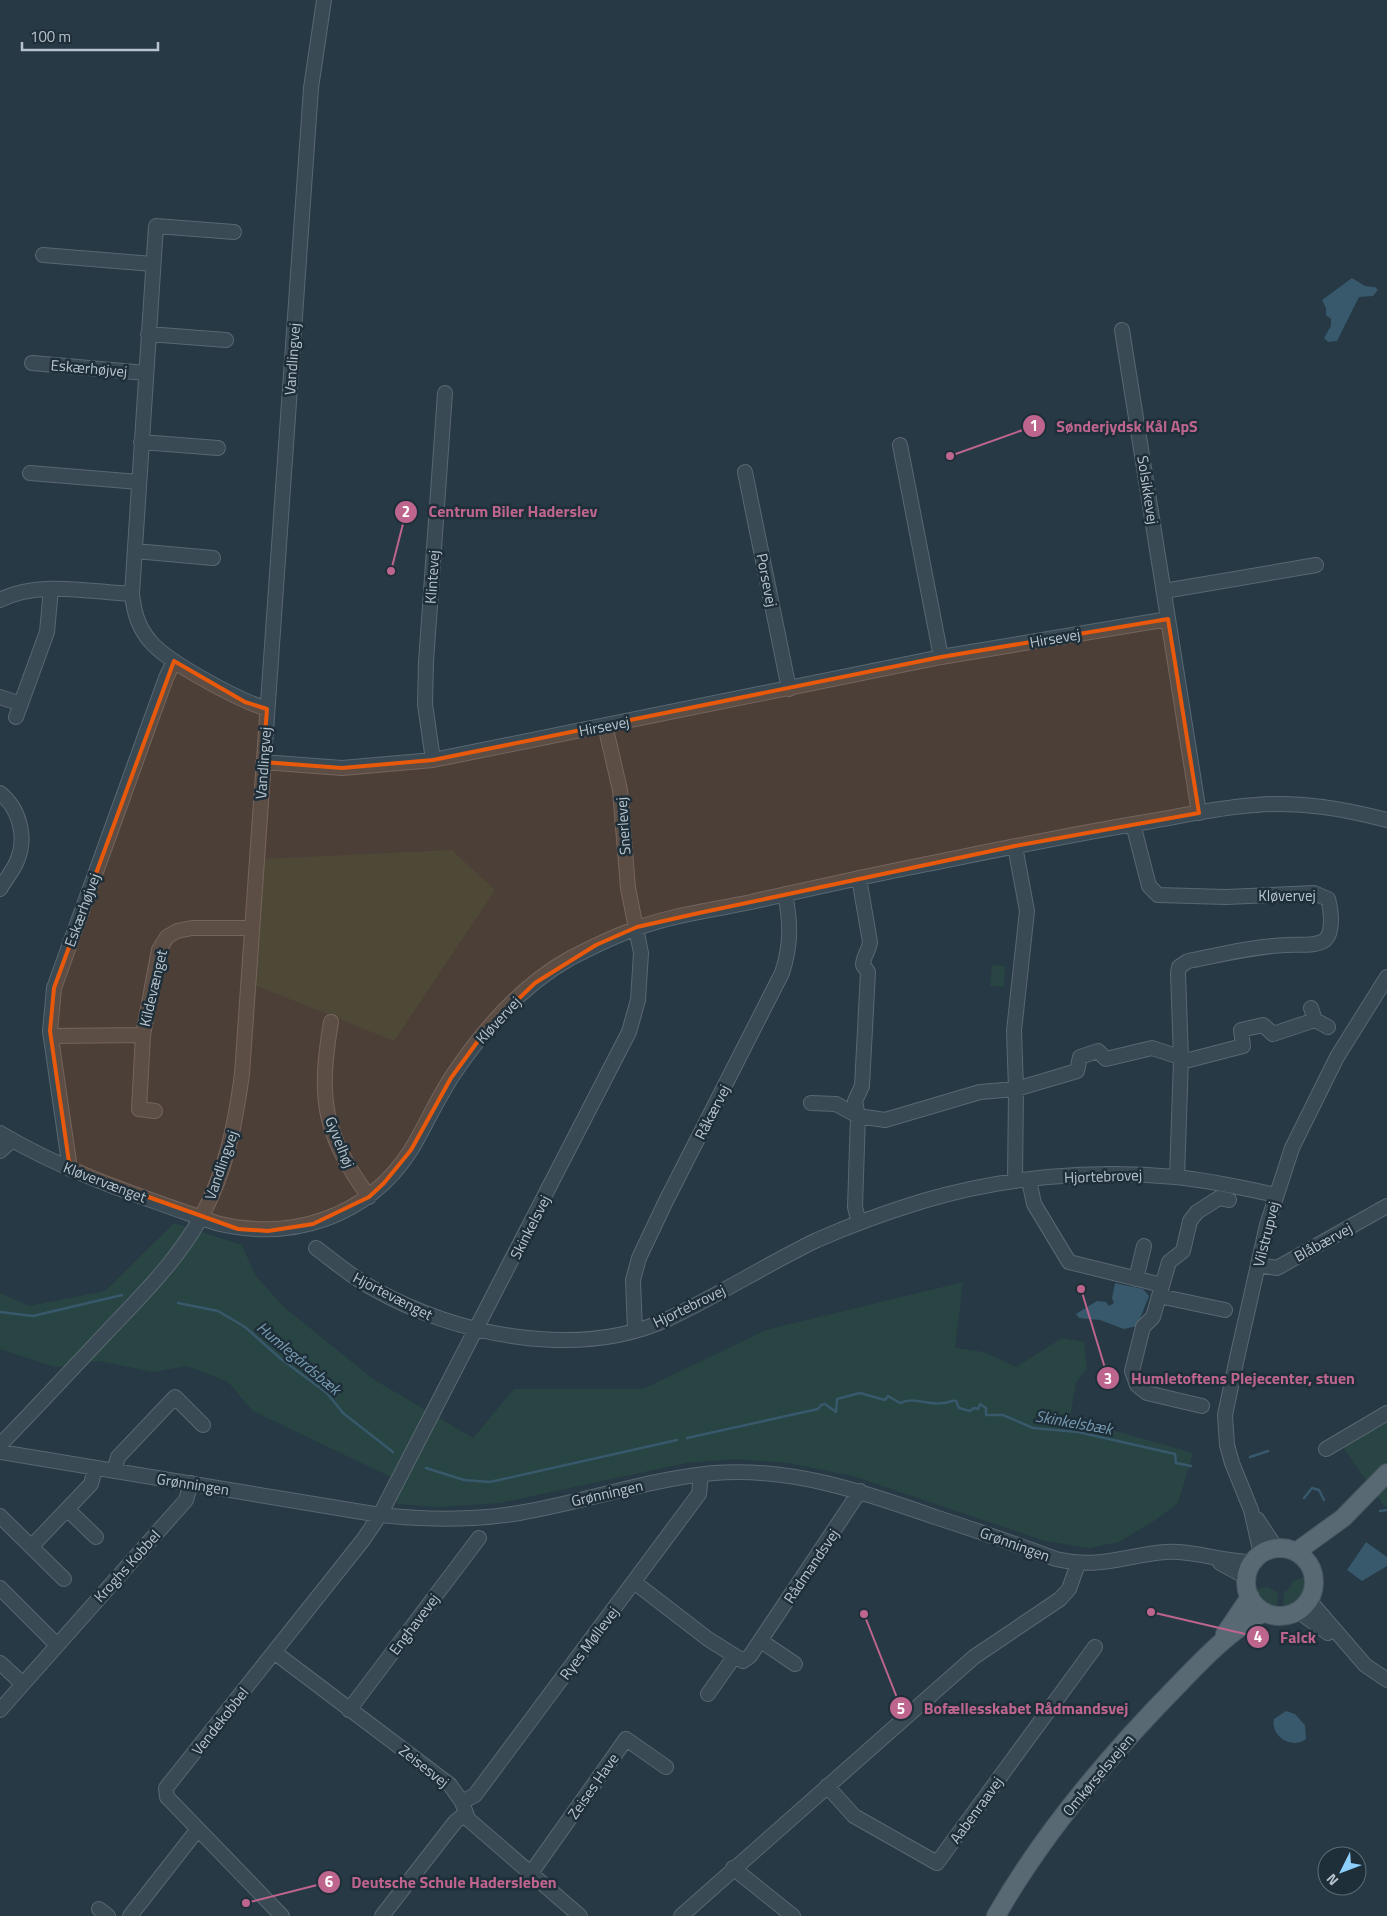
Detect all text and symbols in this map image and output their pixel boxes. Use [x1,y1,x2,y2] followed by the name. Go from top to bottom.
[22,20,159,52] scale bar
[30,25,71,48] text: 100 m
[278,322,306,396] street label: Vandlingvej
[50,353,128,383] street label: Eskærhøjvej
[1022,410,1208,441] callout: Sønderjydsk Kål ApS
[1030,414,1038,437] text: 1
[1056,414,1198,438] text: Sønderjydsk Kål ApS
[1131,454,1165,526] street label: Solsikkevej
[393,496,607,527] callout: Centrum Biler Haderslev
[429,499,597,523] text: Centrum Biler Haderslev
[402,500,410,523] text: 2
[419,549,445,605] street label: Klintevej
[751,551,783,609] street label: Porsevej
[1028,622,1082,654] street label: Hirsevej
[577,710,631,742] street label: Hirsevej
[249,726,277,800] street label: Vandlingvej
[610,796,636,856] street label: Snerlevej
[58,870,106,950] street label: Eskærhøjvej
[1258,884,1316,907] street label: Kløvervej
[133,947,173,1029] street label: Kildevænget
[470,991,526,1049] street label: Kløvervej
[688,1080,736,1144] street label: Råkærvej
[319,1113,361,1171] street label: Gyvelhøj
[198,1127,244,1203] street label: Vandlingvej
[60,1156,151,1209] street label: Kløvervænget
[1064,1163,1142,1189] street label: Hjortebrovej
[504,1191,556,1263] street label: Skinkelsvej
[1247,1199,1285,1269] street label: Vilstrupvej
[1290,1217,1356,1267] street label: Blåbærvej
[349,1266,438,1326] street label: Hjortevænget
[649,1279,729,1333] street label: Hjortebrovej
[252,1316,348,1402] water label: Humlegårdsbæk
[1096,1363,1365,1394] callout: Humletoftens Plejecenter, stuen
[1131,1366,1355,1390] text: Humletoftens Plejecenter, stuen
[1104,1367,1112,1390] text: 3
[1033,1403,1116,1441] water label: Skinkelsbæk
[155,1467,231,1501] street label: Grønningen
[569,1474,645,1512] street label: Grønningen
[977,1521,1053,1567] street label: Grønningen
[778,1524,844,1608] street label: Rådmandsvej
[88,1525,166,1607] street label: Kroghs Kobbel
[383,1588,445,1660] street label: Enghavevej
[554,1601,624,1685] street label: Ryes Møllevej
[1245,1622,1326,1653] callout: Falck
[1254,1625,1262,1648] text: 4
[1280,1625,1317,1649] text: Falck
[186,1682,254,1760] street label: Vendekobbel
[889,1693,1138,1724] callout: Bofællesskabet Rådmandsvej
[924,1696,1128,1720] text: Bofællesskabet Rådmandsvej
[897,1697,905,1720] text: 5
[1057,1729,1139,1821] street label: Omkørselsvejen
[394,1739,454,1793] street label: Zeisesvej
[562,1748,624,1824] street label: Zeises Have
[944,1772,1008,1848] street label: Aabenraavej
[1317,1846,1367,1896] north arrow
[316,1867,567,1898] callout: Deutsche Schule Hadersleben
[1321,1869,1343,1891] text: N
[325,1870,333,1893] text: 6
[351,1870,557,1894] text: Deutsche Schule Hadersleben

